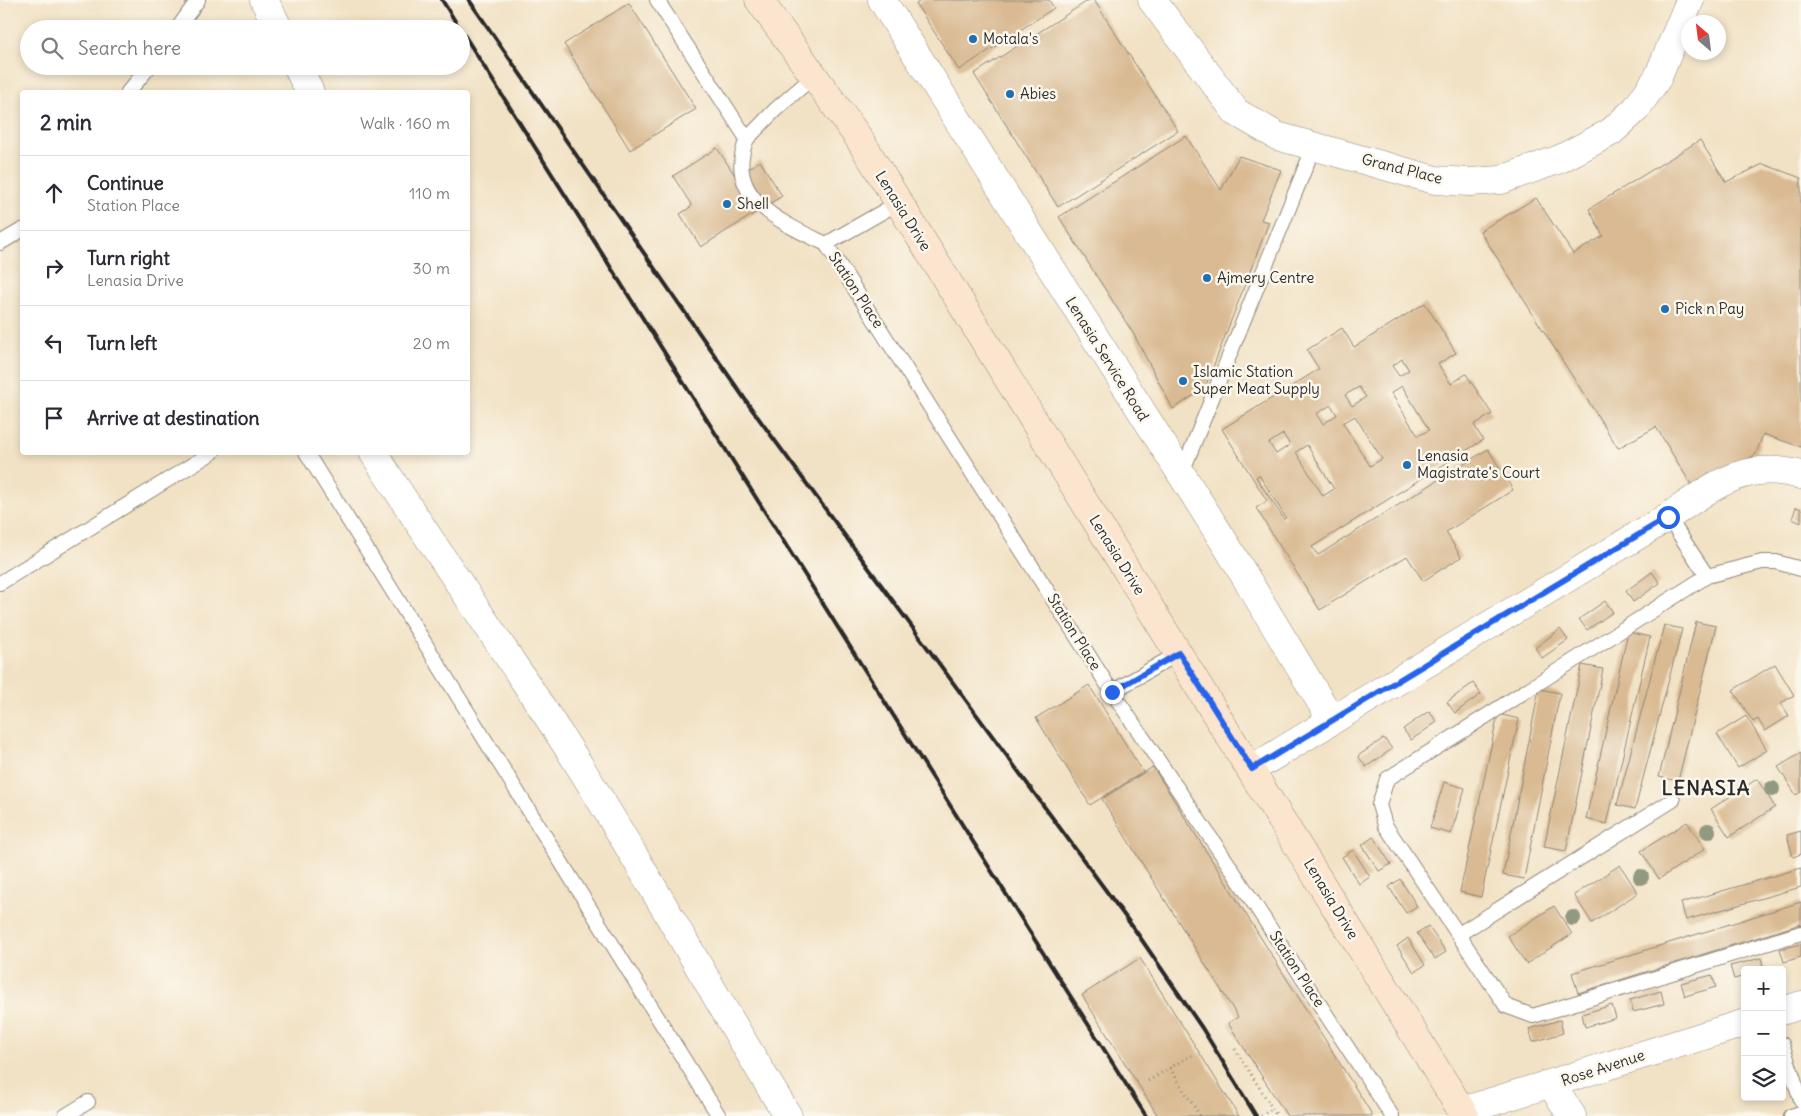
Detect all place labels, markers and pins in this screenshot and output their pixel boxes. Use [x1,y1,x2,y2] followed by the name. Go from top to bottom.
[983,29,1039,48] place label: Motala's
[967,33,979,45] marker: Motala's
[1020,84,1056,103] place label: Abies
[1004,88,1016,100] marker: Abies
[737,194,769,213] place label: Shell
[721,198,733,210] marker: Shell
[1217,268,1314,287] place label: Ajmery Centre
[1201,272,1213,284] marker: Ajmery Centre
[1675,299,1744,318] place label: Pick n Pay
[1659,303,1671,315] marker: Pick n Pay
[1193,362,1320,398] place label: Islamic Station Super Meat Supply
[1177,375,1189,387] marker: Islamic Station Super Meat Supply
[1417,446,1540,482] place label: Lenasia Magistrate's Court
[1401,459,1413,471] marker: Lenasia Magistrate's Court

